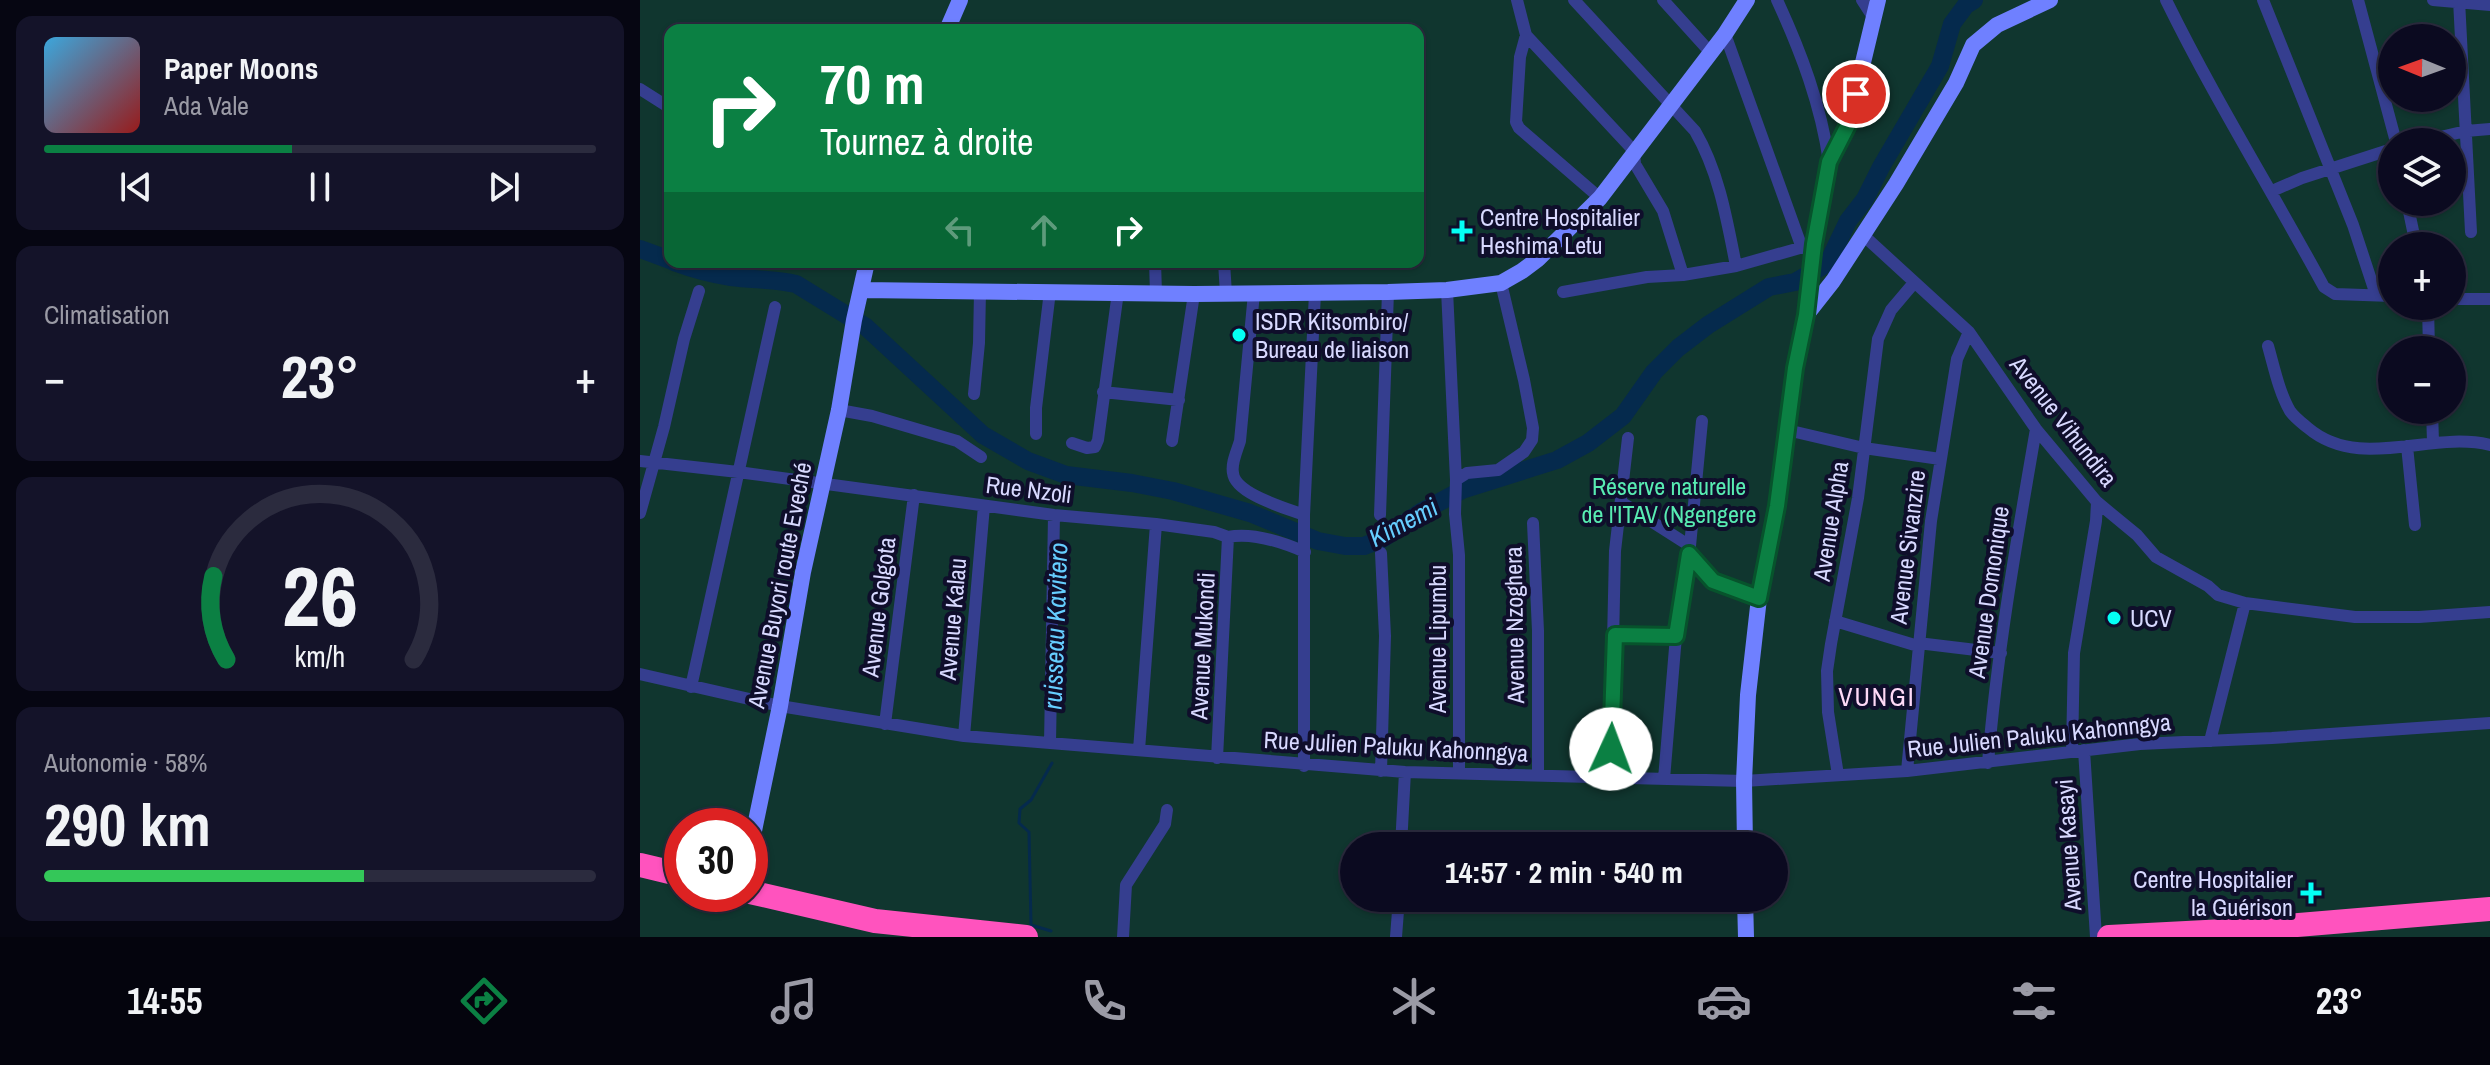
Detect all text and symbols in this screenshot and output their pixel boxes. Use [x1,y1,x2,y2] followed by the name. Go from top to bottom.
[2378,24,2466,112] north arrow
[2378,24,2466,424] map controls
[820,46,925,121] text: 70 m
[164,48,318,88] text: Paper Moons
[688,56,792,160] icon: right
[1822,60,1890,128] pin
[1834,72,1878,116] icon: arrive
[164,88,249,123] text: Ada Vale
[820,118,1033,166] text: Tournez à droite
[2378,128,2466,216] button: layers
[114,165,158,209] icon: previous
[298,165,342,209] icon: pause
[482,165,526,209] icon: next
[1480,201,1640,261] place label: Centre Hospitalier Heshima Letu
[938,208,982,252] icon: left
[1022,208,1066,252] icon: ahead
[1106,208,1150,252] icon: right
[1451,220,1473,242] marker: Centre Hospitalier Heshima Letu
[2378,232,2466,320] button: +
[44,297,170,332] text: Climatisation
[1255,305,1409,365] place label: ISDR Kitsombiro/ Bureau de liaison
[1230,326,1248,344] marker: ISDR Kitsombiro/ Bureau de liaison
[281,336,359,417] text: 23°
[2378,336,2466,424] button: −
[44,347,65,407] text: −
[575,347,596,407] text: +
[2002,349,2125,493] street label: Avenue Vihundira
[739,459,819,712] street label: Avenue Buyori route Eveché
[1805,459,1855,584] street label: Avenue Alpha
[984,468,1074,510] street label: Rue Nzoli
[1882,468,1932,627] street label: Avenue Sivanzire
[1582,470,1756,530] park label: Réserve naturelle de l'ITAV (Ngengere
[1362,489,1444,555] water label: Kimemi
[1960,504,2016,681] street label: Avenue Domonique
[853,535,902,680] street label: Avenue Golgota
[282,539,358,651] text: 26
[1035,542,1075,710] water label: ruisseau Kavitero
[1497,546,1531,705] street label: Avenue Nzoghera
[931,557,973,682] street label: Avenue Kalau
[1421,565,1453,714] street label: Avenue Lipumbu
[1182,572,1222,721] street label: Avenue Mukondi
[2130,602,2172,634] place label: UCV
[2105,609,2123,627] marker: UCV
[295,637,345,676] text: km/h
[1838,679,1916,714] district label: VUNGI
[1906,705,2172,765] street label: Rue Julien Paluku Kahonngya
[1569,707,1653,791] position arrow
[1263,723,1529,769] street label: Rue Julien Paluku Kahonngya
[44,745,208,780] text: Autonomie · 58%
[2047,778,2089,913] street label: Avenue Kasayi
[44,784,211,865] text: 290 km
[664,808,768,912] speed limit sign: 30
[1445,852,1683,892] text: 14:57 · 2 min · 540 m
[2133,863,2293,923] place label: Centre Hospitalier la Guérison
[2300,882,2322,904] marker: Centre Hospitalier la Guérison
[456,973,512,1029] icon: directions
[766,973,822,1029] icon: music
[1076,973,1132,1029] icon: phone
[1386,973,1442,1029] icon: climate
[1696,973,1752,1029] icon: car
[2006,973,2062,1029] icon: filters
[127,977,202,1025] text: 14:55
[2316,977,2363,1025] text: 23°

